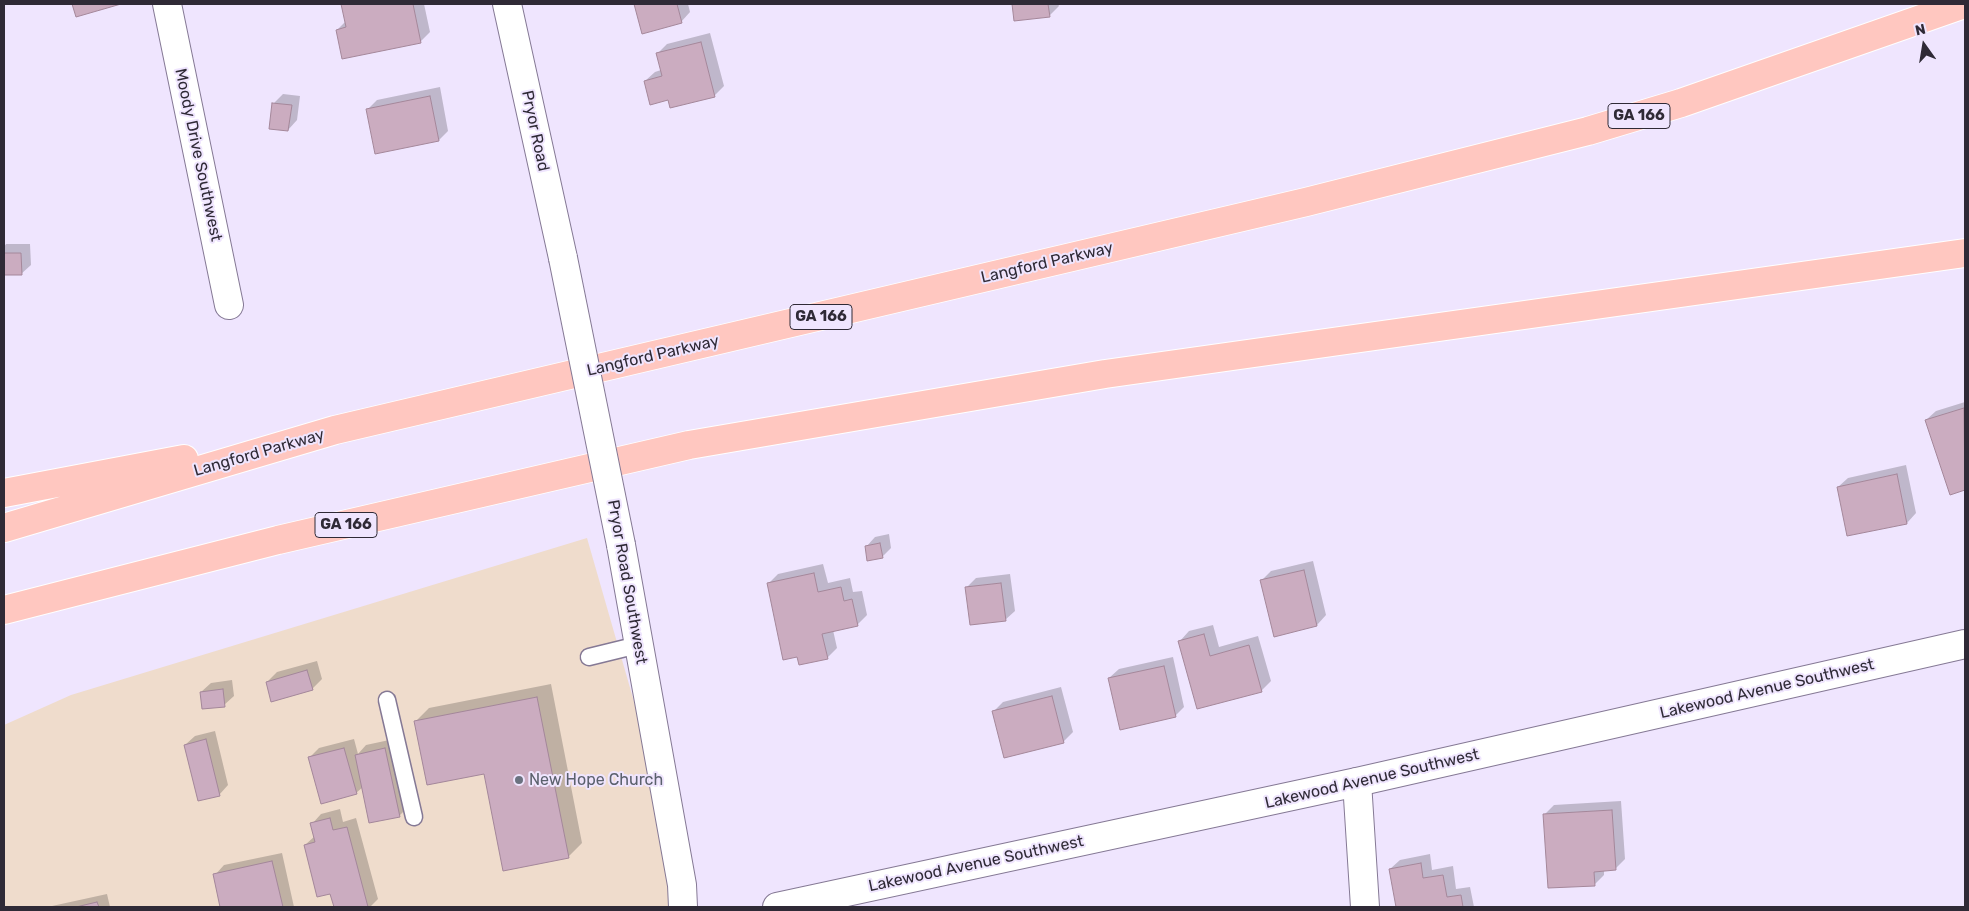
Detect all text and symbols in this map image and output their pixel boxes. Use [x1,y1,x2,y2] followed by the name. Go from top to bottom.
[1899,20,1949,70] north arrow
[1914,20,1927,39] text: N
[170,67,226,243] street label: Moody Drive Southwest
[517,89,553,173] street label: Pryor Road
[1608,104,1670,128] road number: GA 166
[979,238,1115,288] street label: Langford Parkway
[790,304,852,330] road number: GA 166
[585,331,721,381] street label: Langford Parkway
[191,425,327,481] street label: Langford Parkway
[603,498,651,666] street label: Pryor Road Southwest
[315,512,377,538] road number: GA 166
[1658,655,1876,723] street label: Lakewood Avenue Southwest
[1263,745,1481,813] street label: Lakewood Avenue Southwest
[529,770,663,790] place label: New Hope Church
[513,774,525,786] marker: New Hope Church
[867,832,1085,896] street label: Lakewood Avenue Southwest

